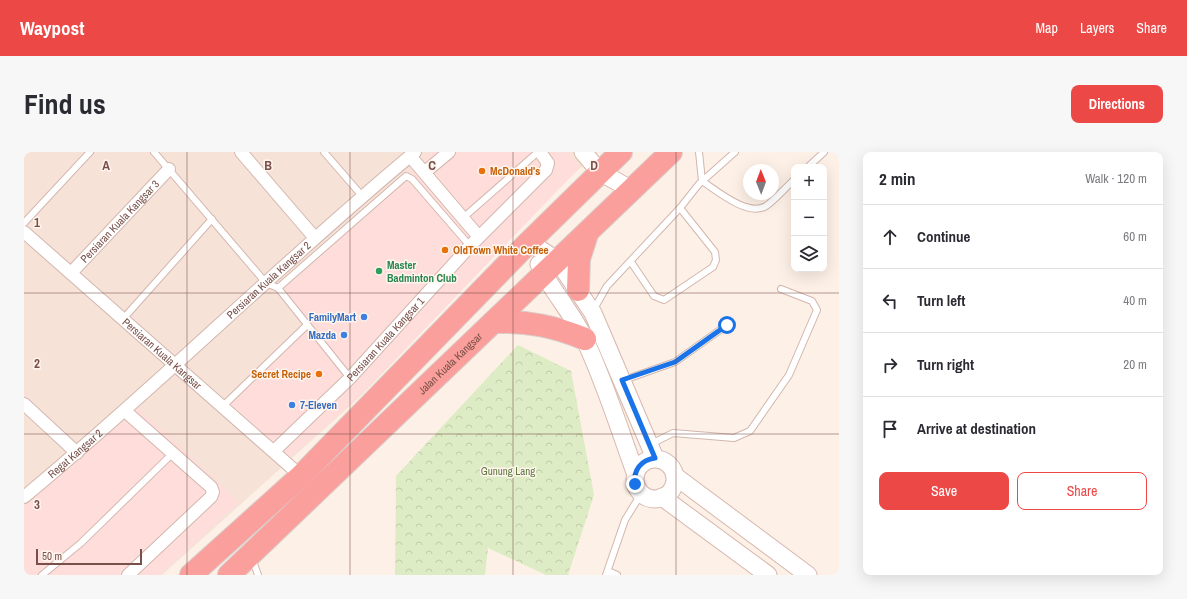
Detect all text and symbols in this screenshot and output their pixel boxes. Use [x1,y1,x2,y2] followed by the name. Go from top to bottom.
[20,15,84,41] text: Waypost
[1036,19,1058,37] text: Map
[1080,19,1114,37] text: Layers
[1136,19,1167,37] text: Share
[24,85,106,123] text: Find us
[1071,85,1163,123] button: Directions
[102,157,110,174] text: A
[264,157,272,174] text: B
[428,157,436,174] text: C
[590,157,598,174] text: D
[490,164,540,178] place label: McDonald's
[743,164,779,200] north arrow
[791,164,827,272] map controls
[791,164,827,200] button: +
[477,166,487,176] marker: McDonald's
[879,167,915,190] text: 2 min
[1085,170,1147,187] text: Walk · 120 m
[77,177,162,266] street label: Persiaran Kuala Kangsar 3
[791,200,827,236] button: −
[34,214,40,231] text: 1
[879,226,901,248] icon: ahead
[917,226,970,247] text: Continue
[1123,228,1147,245] text: 60 m
[791,236,827,272] button: layers
[224,238,314,322] street label: Persiaran Kuala Kangsar 2
[453,243,549,257] place label: OldTown White Coffee
[440,245,450,255] marker: OldTown White Coffee
[387,258,457,285] place label: Master Badminton Club
[374,266,384,276] marker: Master Badminton Club
[879,290,901,312] icon: left
[917,290,965,311] text: Turn left
[1123,292,1147,309] text: 40 m
[344,294,427,384] street label: Persiaran Kuala Kangsar 1
[309,310,356,324] place label: FamilyMart
[359,312,369,322] marker: FamilyMart
[120,315,205,392] street label: Persiaran Kuala Kangsar
[718,316,736,334] route start
[308,328,336,342] place label: Mazda
[339,330,349,340] marker: Mazda
[415,330,485,397] street label: Jalan Kuala Kangsar
[879,354,901,376] icon: right
[917,354,974,375] text: Turn right
[34,355,40,372] text: 2
[1123,356,1147,373] text: 20 m
[251,367,311,381] place label: Secret Recipe
[314,369,324,379] marker: Secret Recipe
[300,398,337,412] place label: 7-Eleven
[287,400,297,410] marker: 7-Eleven
[879,418,901,440] icon: arrive
[917,418,1036,439] text: Arrive at destination
[45,426,105,481] street label: Regat Kangsar 2
[481,464,535,478] park label: Gunung Lang
[879,472,1009,510] button: Save
[1017,472,1147,510] button: Share
[626,475,644,493] route end
[34,496,40,513] text: 3
[36,547,142,566] scale bar
[42,549,62,563] text: 50 m

